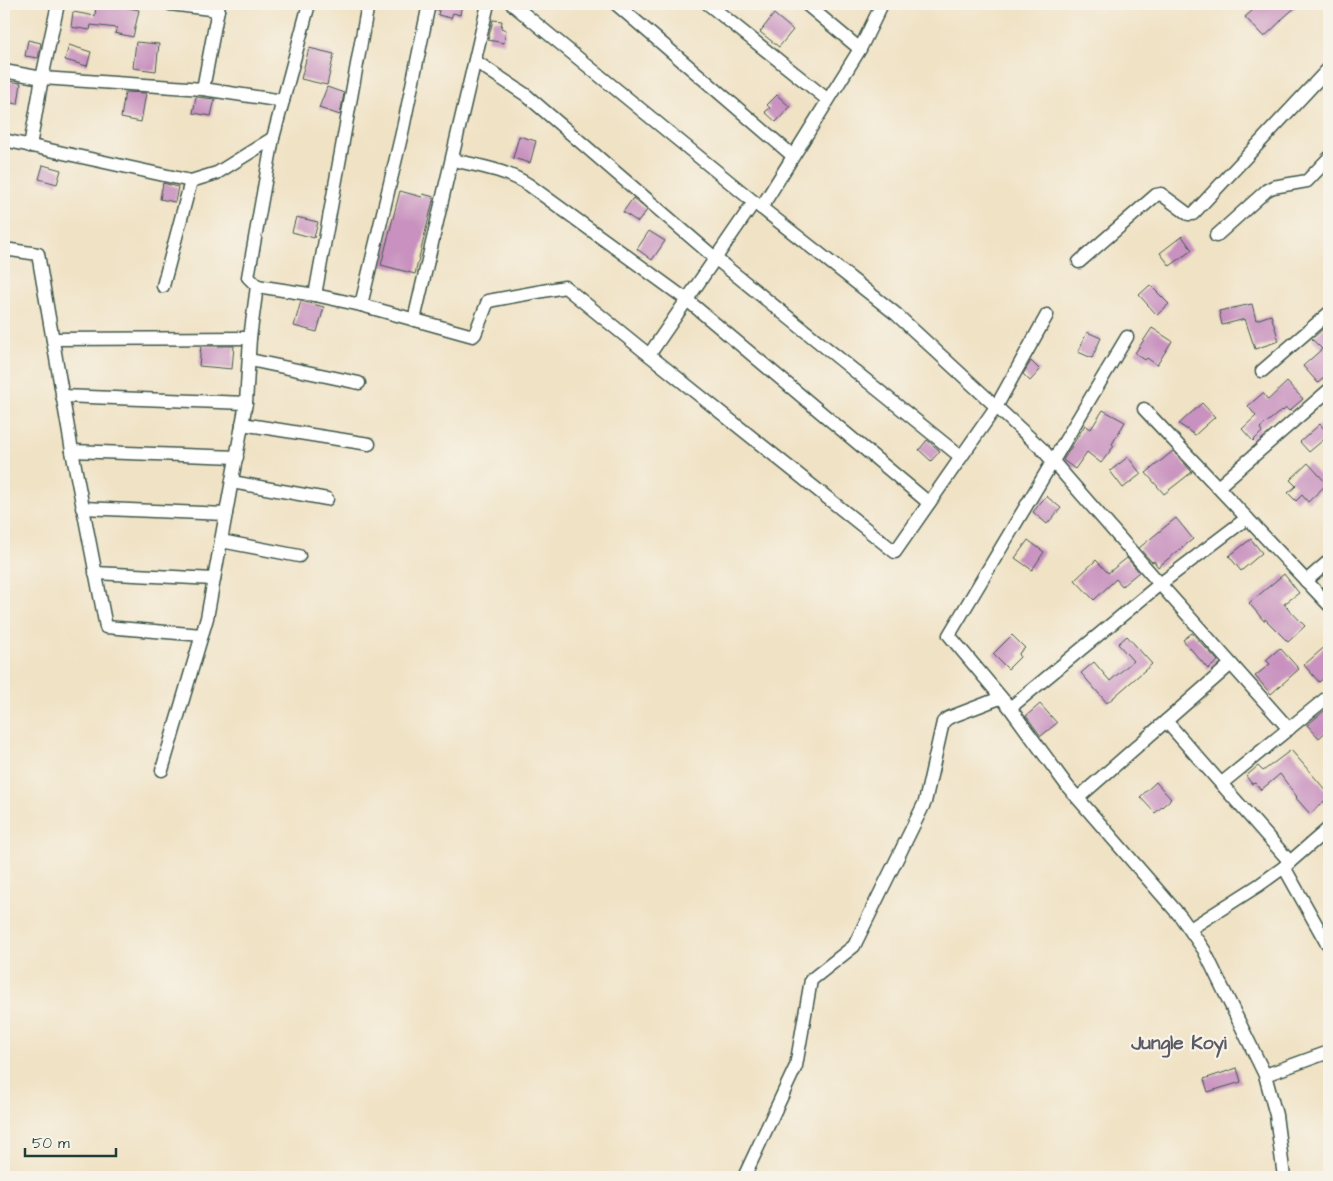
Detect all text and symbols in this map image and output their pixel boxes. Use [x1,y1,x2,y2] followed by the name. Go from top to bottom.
[1130,1030,1227,1058] district label: Jungle Koyi
[25,1126,116,1158] scale bar
[32,1133,70,1154] text: 50 m

